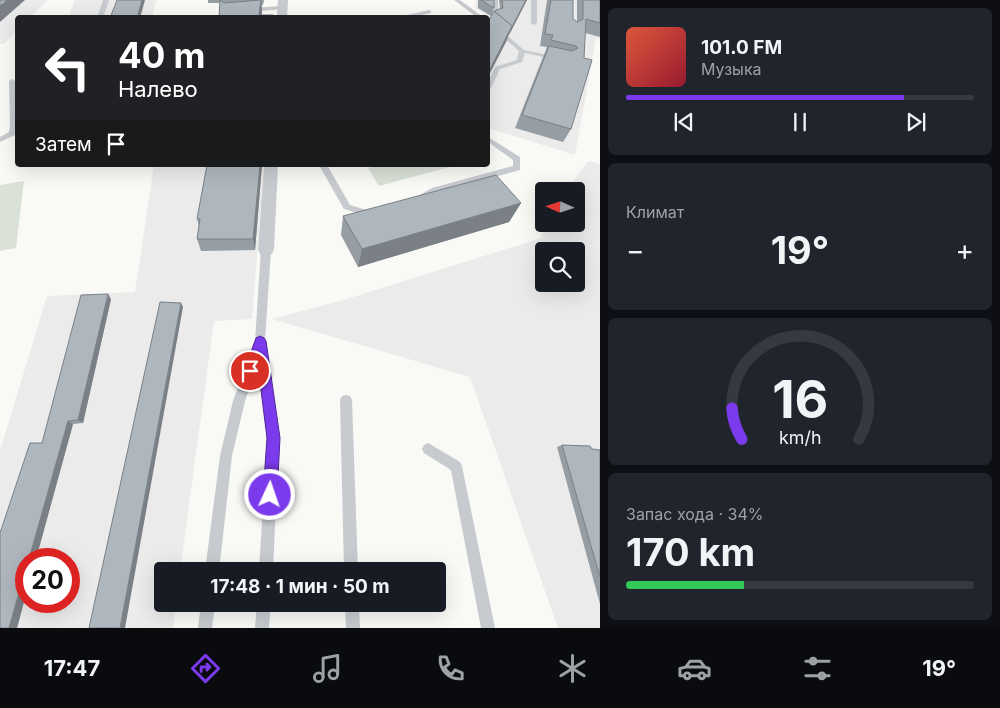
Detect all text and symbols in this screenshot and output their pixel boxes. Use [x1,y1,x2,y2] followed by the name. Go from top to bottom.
[118,34,206,76] text: 40 m
[35,35,100,100] icon: left
[701,36,782,59] text: 101.0 FM
[701,59,762,79] text: Музыка
[118,76,198,102] text: Налево
[670,108,698,136] icon: previous
[786,108,814,136] icon: pause
[902,108,930,136] icon: next
[102,130,130,158] icon: arrive
[35,133,92,156] text: Затем
[535,182,585,232] north arrow
[535,182,585,292] map controls
[626,202,684,222] text: Климат
[771,227,829,273] text: 19°
[626,233,645,267] text: −
[955,233,974,267] text: +
[535,242,585,292] button: search
[229,350,271,392] pin
[236,357,264,385] icon: arrive
[772,368,828,431] text: 16
[779,427,821,448] text: km/h
[243,468,295,520] position arrow
[626,504,763,524] text: Запас хода · 34%
[626,529,755,575] text: 170 km
[15,548,80,613] speed limit sign: 20
[210,575,390,598] text: 17:48 · 1 мин · 50 m
[188,651,223,686] icon: directions
[310,651,345,686] icon: music
[433,651,468,686] icon: phone
[555,651,590,686] icon: climate
[677,651,712,686] icon: car
[800,651,835,686] icon: filters
[44,655,100,681] text: 17:47
[922,655,956,681] text: 19°

